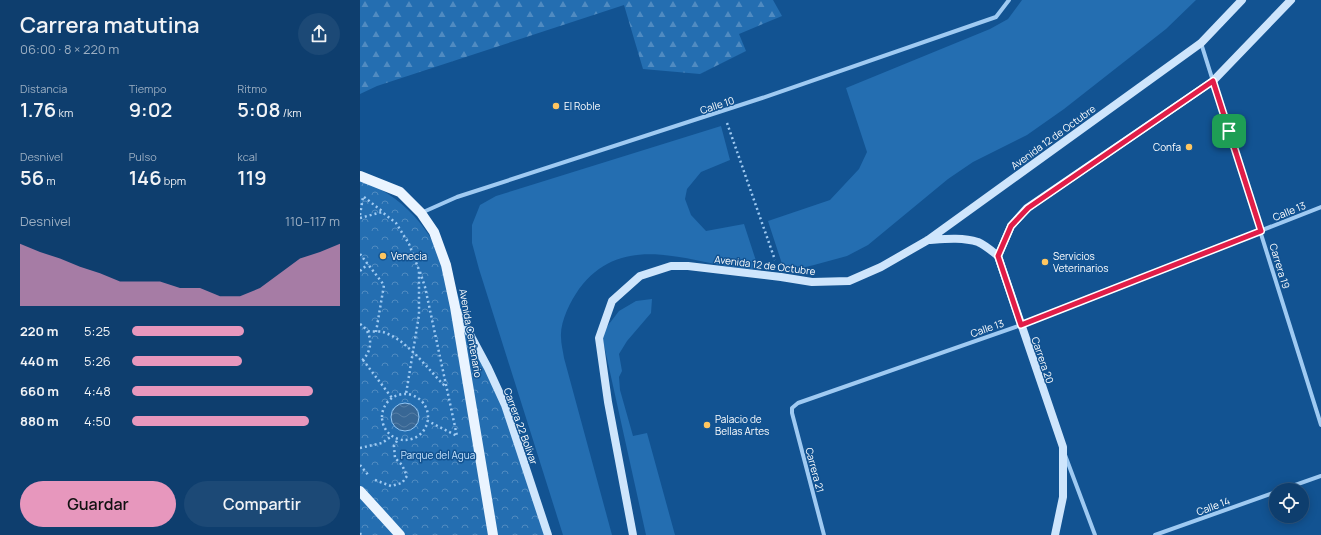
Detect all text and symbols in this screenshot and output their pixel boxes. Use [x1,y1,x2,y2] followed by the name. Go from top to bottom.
[20,10,200,40] text: Carrera matutina
[298,13,340,55] button: share
[20,40,119,58] text: 06:00 · 8 × 220 m
[20,81,67,96] text: Distancia
[129,81,166,96] text: Tiempo
[237,81,267,96] text: Ritmo
[698,93,736,117] street label: Calle 10
[20,96,56,123] text: 1.76
[129,96,172,123] text: 9:02
[237,96,280,123] text: 5:08
[564,99,601,113] place label: El Roble
[551,101,561,111] marker: El Roble
[1008,101,1098,173] street label: Avenida 12 de Octubre
[56,105,73,120] text: km
[280,105,302,120] text: /km
[1212,114,1246,148] pin
[1218,120,1240,142] icon: arrive
[1153,140,1181,154] place label: Confa
[1184,142,1194,152] marker: Confa
[20,149,63,164] text: Desnivel
[129,149,157,164] text: Pulso
[237,149,257,164] text: kcal
[20,164,44,191] text: 56
[129,164,162,191] text: 146
[237,164,267,191] text: 119
[44,173,56,188] text: m
[162,173,186,188] text: bpm
[1270,198,1308,224] street label: Calle 13
[20,212,71,230] text: Desnivel
[285,212,340,230] text: 110–117 m
[1266,242,1294,290] street label: Carrera 19
[391,249,427,263] place label: Venecia
[1053,249,1108,275] place label: Servicios Veterinarios
[378,251,388,261] marker: Venecia
[714,252,816,278] street label: Avenida 12 de Octubre
[1040,257,1050,267] marker: Servicios Veterinarios
[456,288,486,379] street label: Avenida Centenario
[968,316,1006,340] street label: Calle 13
[20,322,58,340] text: 220 m
[84,322,110,340] text: 5:25
[1028,335,1058,385] street label: Carrera 20
[20,352,59,370] text: 440 m
[84,352,111,370] text: 5:26
[20,382,59,400] text: 660 m
[84,382,111,400] text: 4:48
[501,386,542,467] street label: Carrera 22 Bolívar
[20,412,59,430] text: 880 m
[84,412,111,430] text: 4:50
[715,412,769,438] place label: Palacio de Bellas Artes
[702,420,712,430] marker: Palacio de Bellas Artes
[802,446,828,494] street label: Carrera 21
[401,448,475,462] park label: Parque del Agua
[20,481,176,527] button: Guardar
[184,481,340,527] button: Compartir
[1269,483,1309,523] map controls
[1269,483,1309,523] button: locate
[1194,493,1232,519] street label: Calle 14

